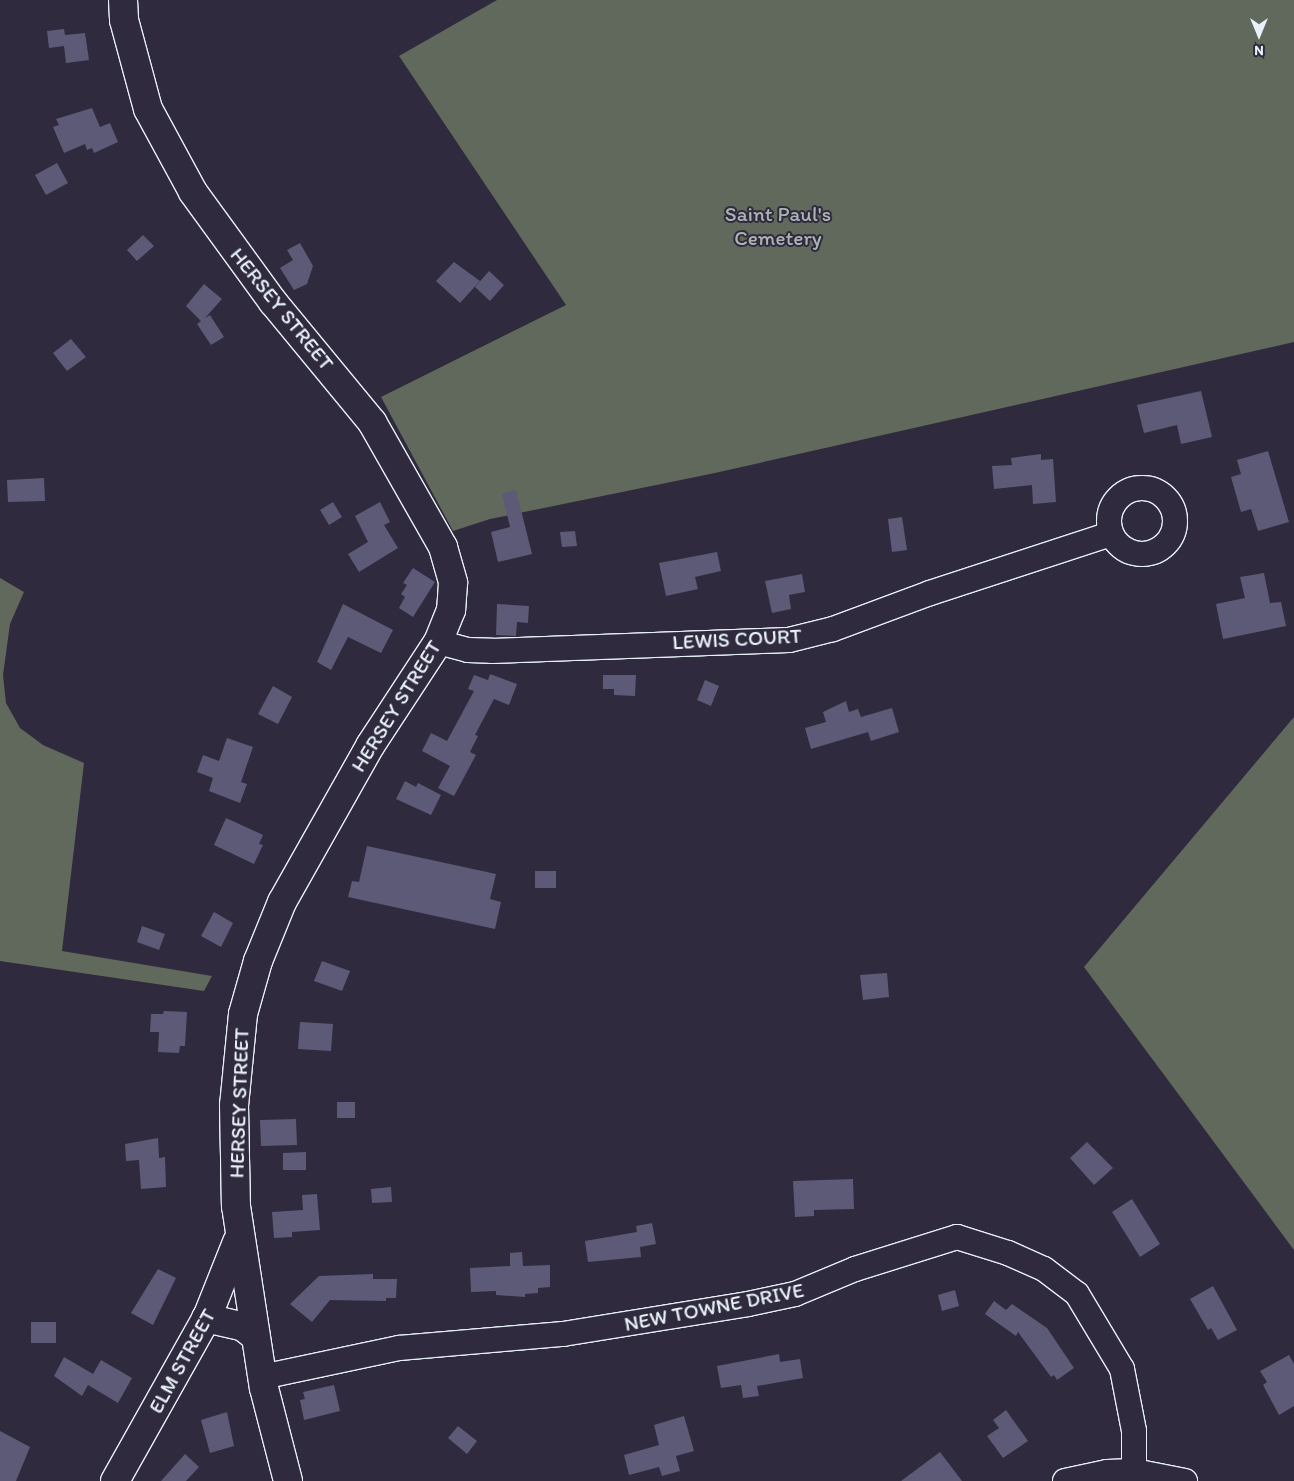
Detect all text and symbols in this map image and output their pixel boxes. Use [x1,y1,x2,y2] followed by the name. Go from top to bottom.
[1234,10,1284,60] north arrow
[1254,42,1264,59] text: N
[725,201,831,251] park label: Saint Paul's Cemetery
[225,242,339,376] street label: HERSEY STREET
[672,623,802,655] street label: LEWIS COURT
[345,635,447,777] street label: HERSEY STREET
[224,1027,254,1179] street label: HERSEY STREET
[622,1277,806,1337] street label: NEW TOWNE DRIVE
[143,1304,221,1418] street label: ELM STREET

